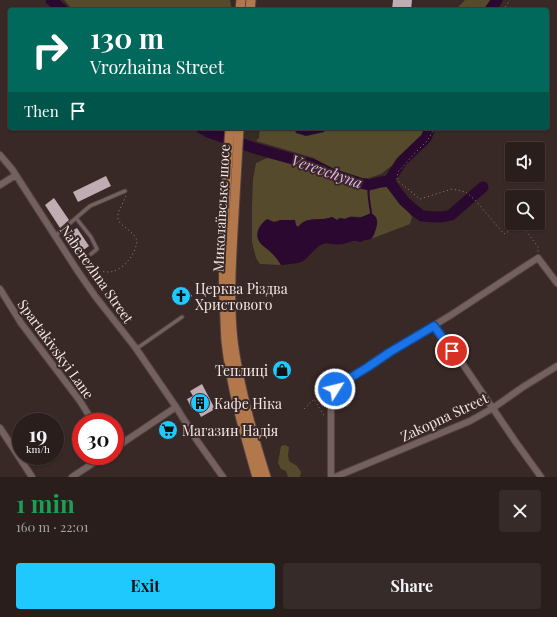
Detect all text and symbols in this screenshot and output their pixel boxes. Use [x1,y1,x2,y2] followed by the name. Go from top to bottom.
[90,19,164,56] text: 130 m
[24,24,76,76] icon: right
[90,55,224,79] text: Vrozhaina Street
[67,100,89,122] icon: arrive
[24,101,59,121] text: Then
[505,142,545,230] map controls
[505,142,545,182] button: sound
[208,144,234,272] street label: Миколаївське шосе
[289,150,365,193] water label: Verevchyna
[505,190,545,230] button: search
[56,221,139,328] street label: Naberezhna Street
[195,279,288,314] place label: Церква Різдва Христового
[170,285,192,307] church icon: Церква Різдва Христового
[13,295,99,403] street label: Spartakivskyi Lane
[435,334,469,368] pin
[441,340,463,362] icon: arrive
[271,359,293,381] shop icon: Теплиці
[215,361,268,380] place label: Теплиці
[314,368,356,410] position arrow
[397,388,492,446] street label: Zakopna Street
[189,392,211,414] building icon: Кафе Ніка
[214,394,282,413] place label: Кафе Ніка
[72,413,124,465] speed limit sign: 30
[157,419,179,441] supermarket icon: Магазин Надія
[29,420,47,447] text: 19
[182,421,279,440] place label: Магазин Надія
[26,442,50,456] text: km/h
[16,487,75,519] text: 1 min
[499,490,541,532] button: close
[16,518,89,535] text: 160 m · 22:01
[16,563,275,609] button: Exit
[283,563,541,609] button: Share

